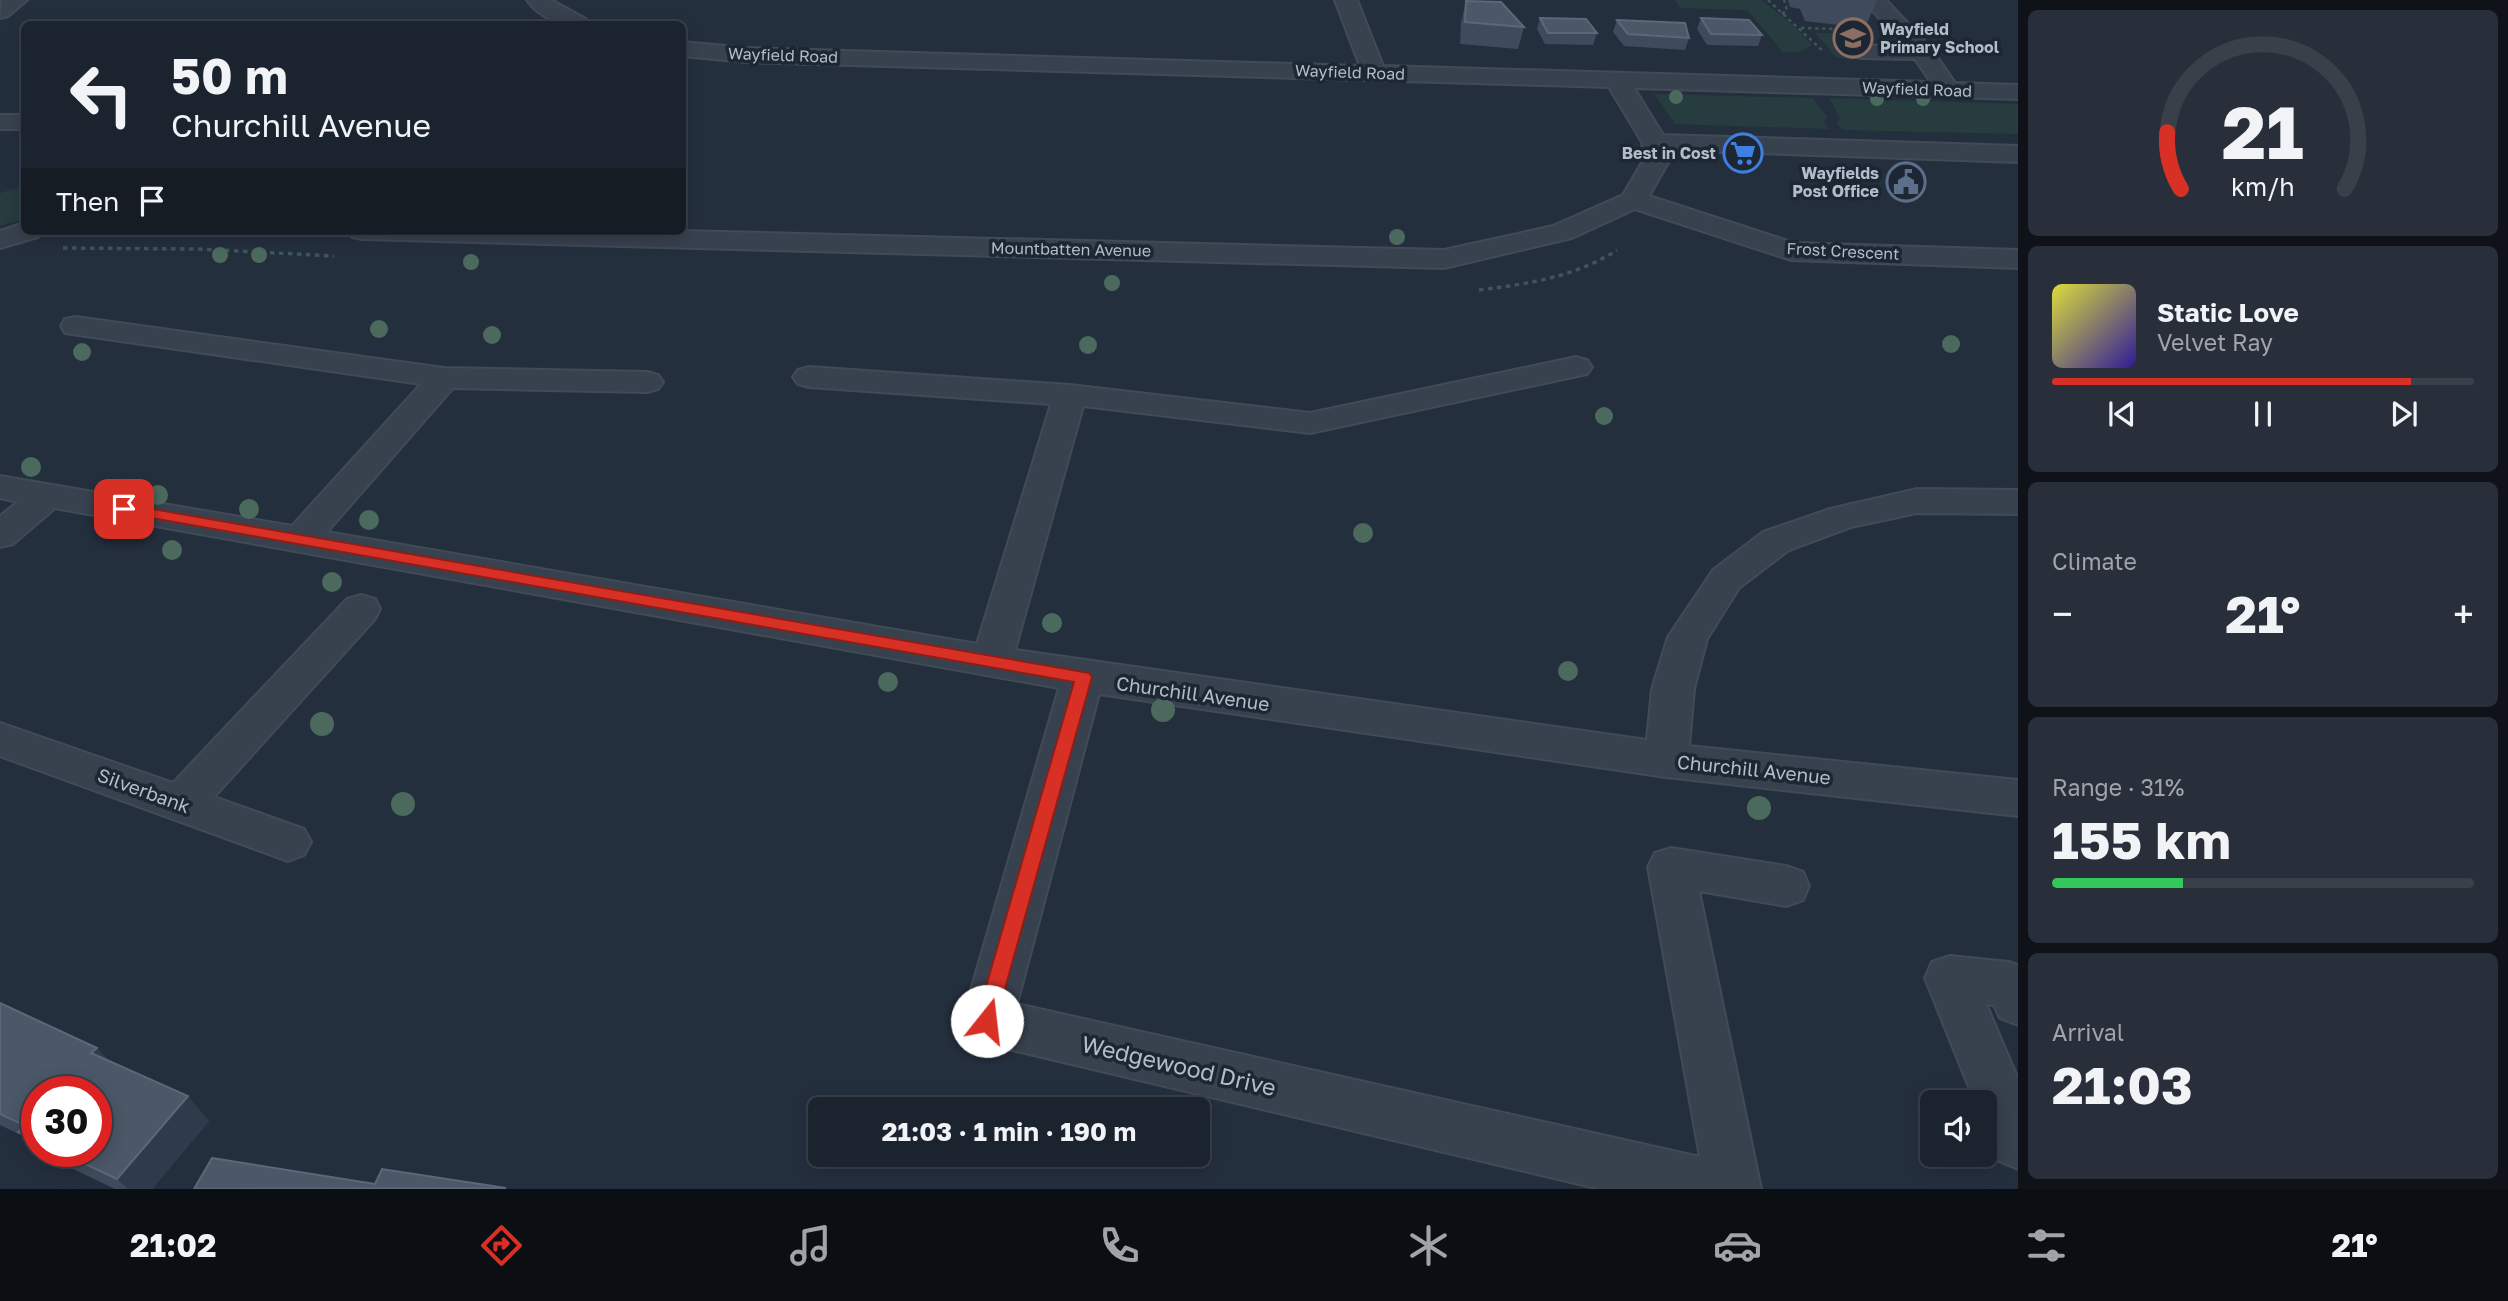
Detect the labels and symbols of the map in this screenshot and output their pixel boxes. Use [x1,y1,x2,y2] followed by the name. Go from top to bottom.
[1832,17,1874,59] school or university icon: Wayfield Primary School
[1880,19,2000,57] place label: Wayfield Primary School
[728,43,838,67] street label: Wayfield Road
[1295,60,1405,84] street label: Wayfield Road
[1862,77,1972,101] street label: Wayfield Road
[1722,132,1764,174] supermarket icon: Best in Cost
[1622,143,1716,163] place label: Best in Cost
[1885,161,1927,203] public building icon: Wayfields Post Office
[1792,163,1879,201] place label: Wayfields Post Office
[991,238,1151,260] street label: Mountbatten Avenue
[1786,238,1900,264] street label: Frost Crescent
[94,479,154,539] pin
[1115,671,1271,715] street label: Churchill Avenue
[1676,749,1832,789] street label: Churchill Avenue
[95,763,194,817] street label: Silverbank
[950,984,1024,1058] position arrow
[1079,1029,1279,1101] street label: Wedgewood Drive
[21,1076,112,1167] speed limit sign: 30

